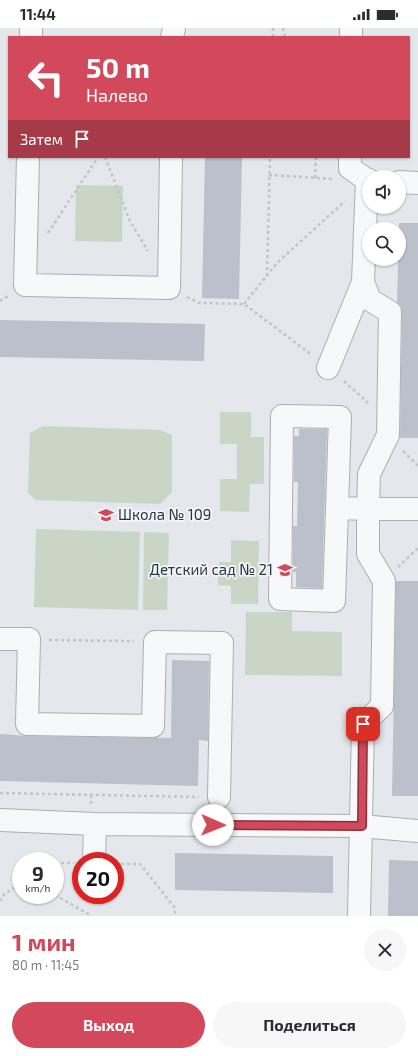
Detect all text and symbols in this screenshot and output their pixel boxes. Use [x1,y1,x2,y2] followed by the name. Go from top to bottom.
[20,5,56,23] text: 11:44
[86,50,150,84] text: 50 m
[20,52,72,104] icon: left
[86,84,148,106] text: Налево
[71,128,93,150] icon: arrive
[20,130,63,148] text: Затем
[362,170,406,266] map controls
[362,170,406,214] button: sound
[362,222,406,266] button: search
[118,505,211,523] place label: Школа № 109
[97,506,115,524] school or university icon: Школа № 109
[150,560,273,578] place label: Детский сад № 21
[276,561,294,579] school or university icon: Детский сад № 21
[346,707,380,741] pin
[352,713,374,735] icon: arrive
[192,804,234,846] position arrow
[72,852,124,904] speed limit sign: 20
[32,861,44,885] text: 9
[26,882,50,894] text: km/h
[12,927,76,956] text: 1 мин
[364,929,406,971] button: close
[12,957,79,973] text: 80 m · 11:45
[12,1002,205,1048] button: Выход
[213,1002,406,1048] button: Поделиться

